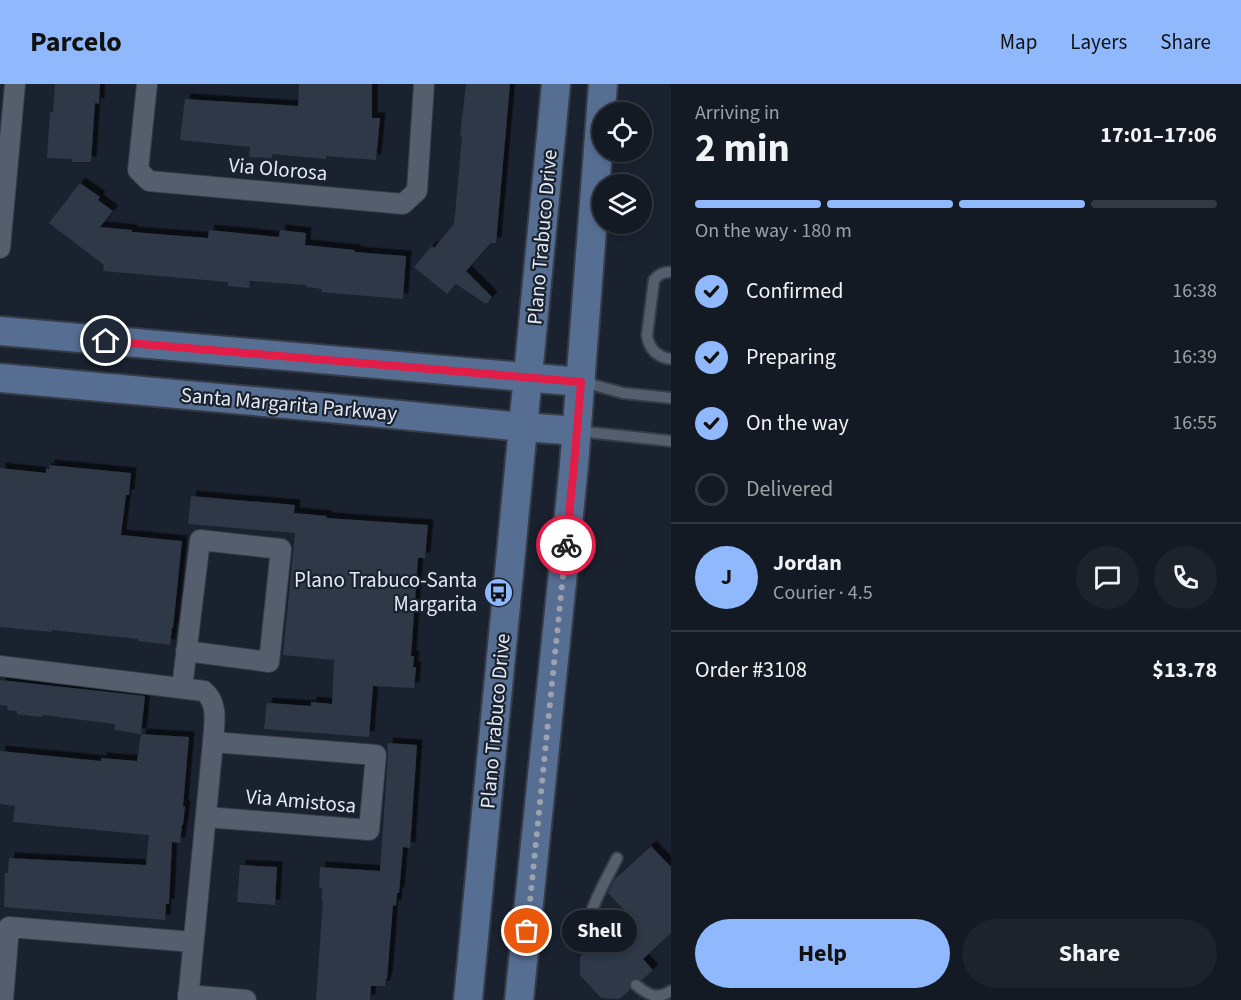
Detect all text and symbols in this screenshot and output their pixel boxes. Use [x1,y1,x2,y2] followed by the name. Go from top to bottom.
[30,22,122,62] text: Parcelo
[1000,27,1037,57] text: Map
[1070,27,1127,57] text: Layers
[1160,27,1211,57] text: Share
[695,99,780,127] text: Arriving in
[592,102,652,234] map controls
[592,102,652,162] button: locate
[1100,119,1217,151] text: 17:01–17:06
[695,121,790,177] text: 2 min
[519,148,565,326] street label: Plano Trabuco Drive
[227,150,329,188] street label: Via Olorosa
[592,174,652,234] button: layers
[695,217,852,245] text: On the way · 180 m
[695,275,728,308] icon: check
[746,275,843,307] text: Confirmed
[1172,277,1217,305] text: 16:38
[80,315,131,366] pin
[89,324,122,357] icon: home
[695,341,728,374] icon: check
[746,341,836,373] text: Preparing
[1172,343,1217,371] text: 16:39
[180,380,399,428] street label: Santa Margarita Parkway
[695,407,728,440] icon: check
[746,407,849,439] text: On the way
[1172,409,1217,437] text: 16:55
[746,473,833,505] text: Delivered
[536,515,596,575] courier
[550,529,583,562] icon: bike
[1076,546,1139,609] button: chat
[1154,546,1217,609] button: phone
[773,547,842,579] text: Jordan
[721,561,732,593] text: J
[294,565,477,619] place label: Plano Trabuco-Santa Margarita
[482,576,514,608] bus stop icon: Plano Trabuco-Santa Margarita
[773,579,873,607] text: Courier · 4.5
[472,632,518,810] street label: Plano Trabuco Drive
[695,654,807,686] text: Order #3108
[1152,654,1217,686] text: $13.78
[245,781,357,821] street label: Via Amistosa
[501,905,552,956] pin
[563,910,638,952] callout: Shell
[510,914,543,947] icon: bag
[577,917,622,945] text: Shell
[695,919,950,988] button: Help
[962,919,1217,988] button: Share

